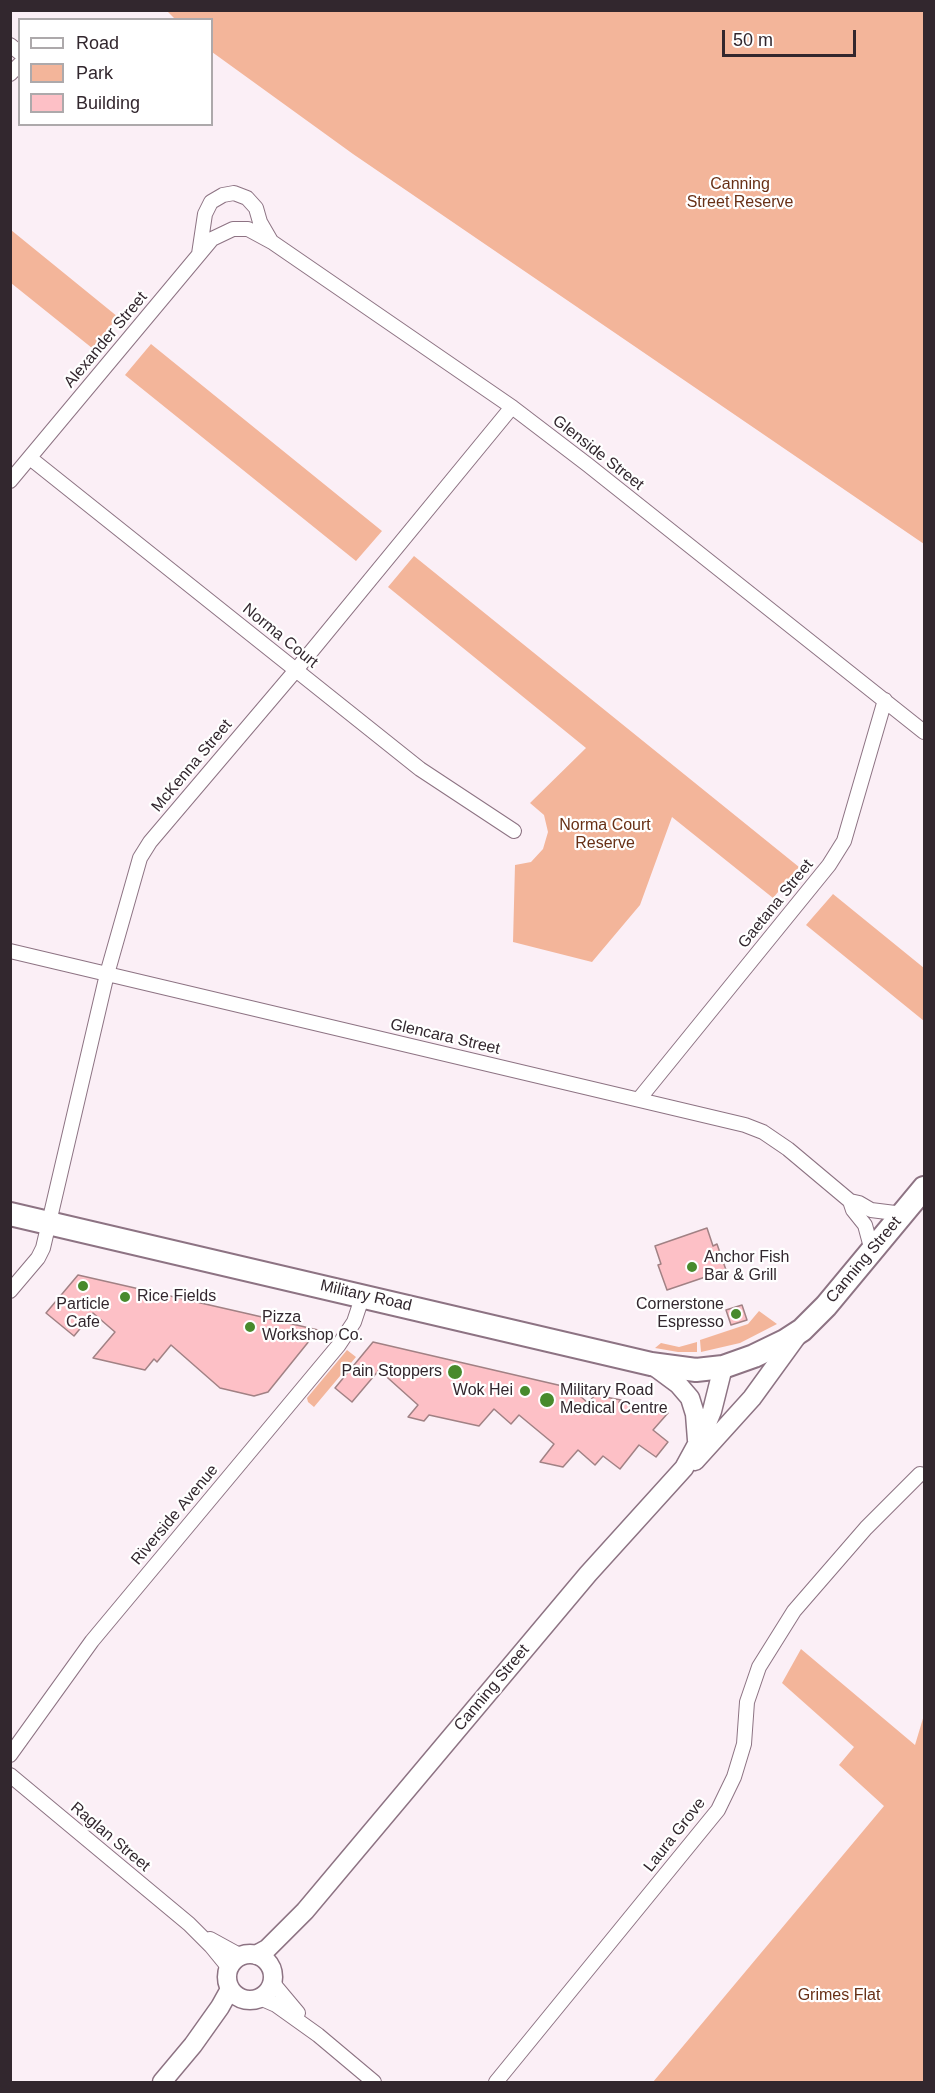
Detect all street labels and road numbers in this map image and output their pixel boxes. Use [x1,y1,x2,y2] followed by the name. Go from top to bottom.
[60,288,152,392] street label: Alexander Street
[549,411,647,495] street label: Glenside Street
[238,600,322,672] street label: Norma Court
[148,716,236,816] street label: McKenna Street
[734,856,818,952] street label: Gaetana Street
[388,1015,502,1059] street label: Glencara Street
[822,1213,906,1307] street label: Canning Street
[318,1276,414,1316] street label: Military Road
[127,1461,223,1569] street label: Riverside Avenue
[450,1641,534,1735] street label: Canning Street
[640,1794,710,1876] street label: Laura Grove
[66,1798,154,1876] street label: Raglan Street

